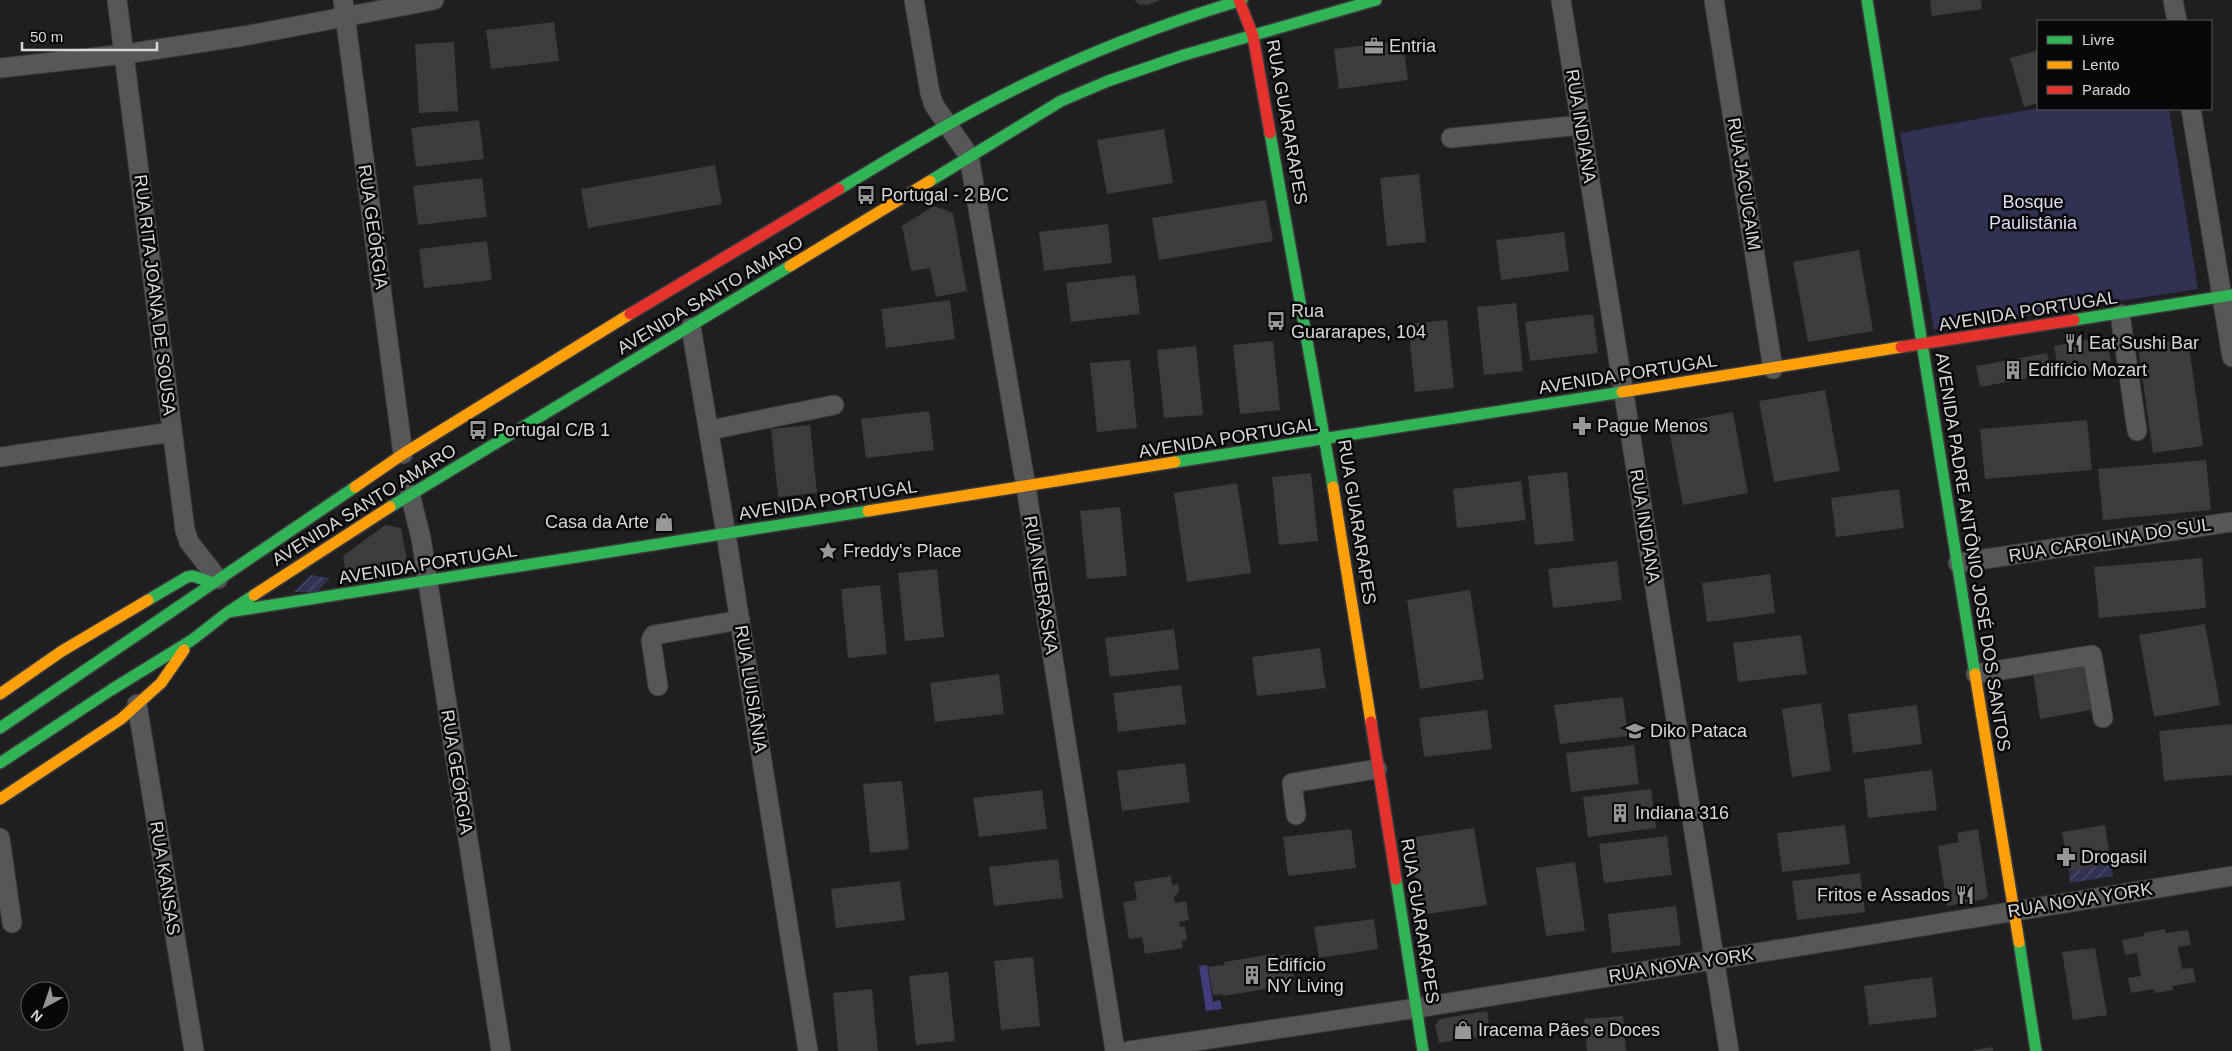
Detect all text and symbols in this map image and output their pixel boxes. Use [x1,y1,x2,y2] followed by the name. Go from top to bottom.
[22,20,158,52] scale bar
[2037,20,2212,110] legend
[30,28,63,45] text: 50 m
[2082,31,2115,48] text: Livre
[1363,35,1385,57] office icon: Entria
[1389,36,1437,56] place label: Entria
[1263,38,1311,206] street label: RUA GUARARAPES
[2082,56,2120,73] text: Lento
[1562,68,1600,184] street label: RUA INDIANA
[2082,81,2130,98] text: Parado
[1724,116,1764,252] street label: RUA JACUCAIM
[354,163,393,291] street label: RUA GEÓRGIA
[130,173,180,417] street label: RUA RITA JOANA DE SOUSA
[855,184,877,206] bus stop icon: Portugal - 2 B/C
[881,185,1009,205] place label: Portugal - 2 B/C
[1989,192,2078,233] park label: Bosque Paulistânia
[613,231,807,359] street label: AVENIDA SANTO AMARO
[1937,287,2119,335] street label: AVENIDA PORTUGAL
[1291,301,1426,342] place label: Rua Guararapes, 104
[1265,310,1287,332] bus stop icon: Rua Guararapes, 104
[2063,332,2085,354] restaurant icon: Eat Sushi Bar
[2089,333,2199,353] place label: Eat Sushi Bar
[1537,350,1719,398] street label: AVENIDA PORTUGAL
[1932,351,2015,753] street label: AVENIDA PADRE ANTÔNIO JOSÉ DOS SANTOS
[2002,359,2024,381] building icon: Edifício Mozart
[2028,360,2147,380] place label: Edifício Mozart
[1137,414,1319,462] street label: AVENIDA PORTUGAL
[1571,415,1593,437] pharmacy icon: Pague Menos
[1597,416,1708,436] place label: Pague Menos
[467,419,489,441] bus stop icon: Portugal C/B 1
[493,420,610,440] place label: Portugal C/B 1
[1334,438,1380,606] street label: RUA GUARARAPES
[268,440,460,570] street label: AVENIDA SANTO AMARO
[1626,468,1664,584] street label: RUA INDIANA
[737,476,919,524] street label: AVENIDA PORTUGAL
[653,511,675,533] shop icon: Casa da Arte
[545,512,649,532] place label: Casa da Arte
[1020,514,1062,656] street label: RUA NEBRASKA
[2007,514,2213,566] street label: RUA CAROLINA DO SUL
[337,540,519,588] street label: AVENIDA PORTUGAL
[817,540,839,562] place icon: Freddy's Place
[843,541,962,561] place label: Freddy's Place
[731,624,771,754] street label: RUA LUISIÂNIA
[437,708,478,836] street label: RUA GEÓRGIA
[1624,720,1646,742] school or university icon: Diko Pataca
[1650,721,1748,741] place label: Diko Pataca
[1609,802,1631,824] building icon: Indiana 316
[1635,803,1729,823] place label: Indiana 316
[146,820,184,936] street label: RUA KANSAS
[1397,837,1443,1005] street label: RUA GUARARAPES
[2055,846,2077,868] pharmacy icon: Drogasil
[2081,847,2147,867] place label: Drogasil
[2006,879,2154,921] street label: RUA NOVA YORK
[1954,884,1976,906] restaurant icon: Fritos e Assados
[1817,885,1950,905] place label: Fritos e Assados
[1607,944,1755,986] street label: RUA NOVA YORK
[1267,955,1344,996] place label: Edifício NY Living
[1241,964,1263,986] building icon: Edifício NY Living
[20,981,70,1031] north arrow
[28,1007,46,1025] text: N
[1452,1019,1474,1041] shop icon: Iracema Pães e Doces
[1478,1020,1660,1040] place label: Iracema Pães e Doces

